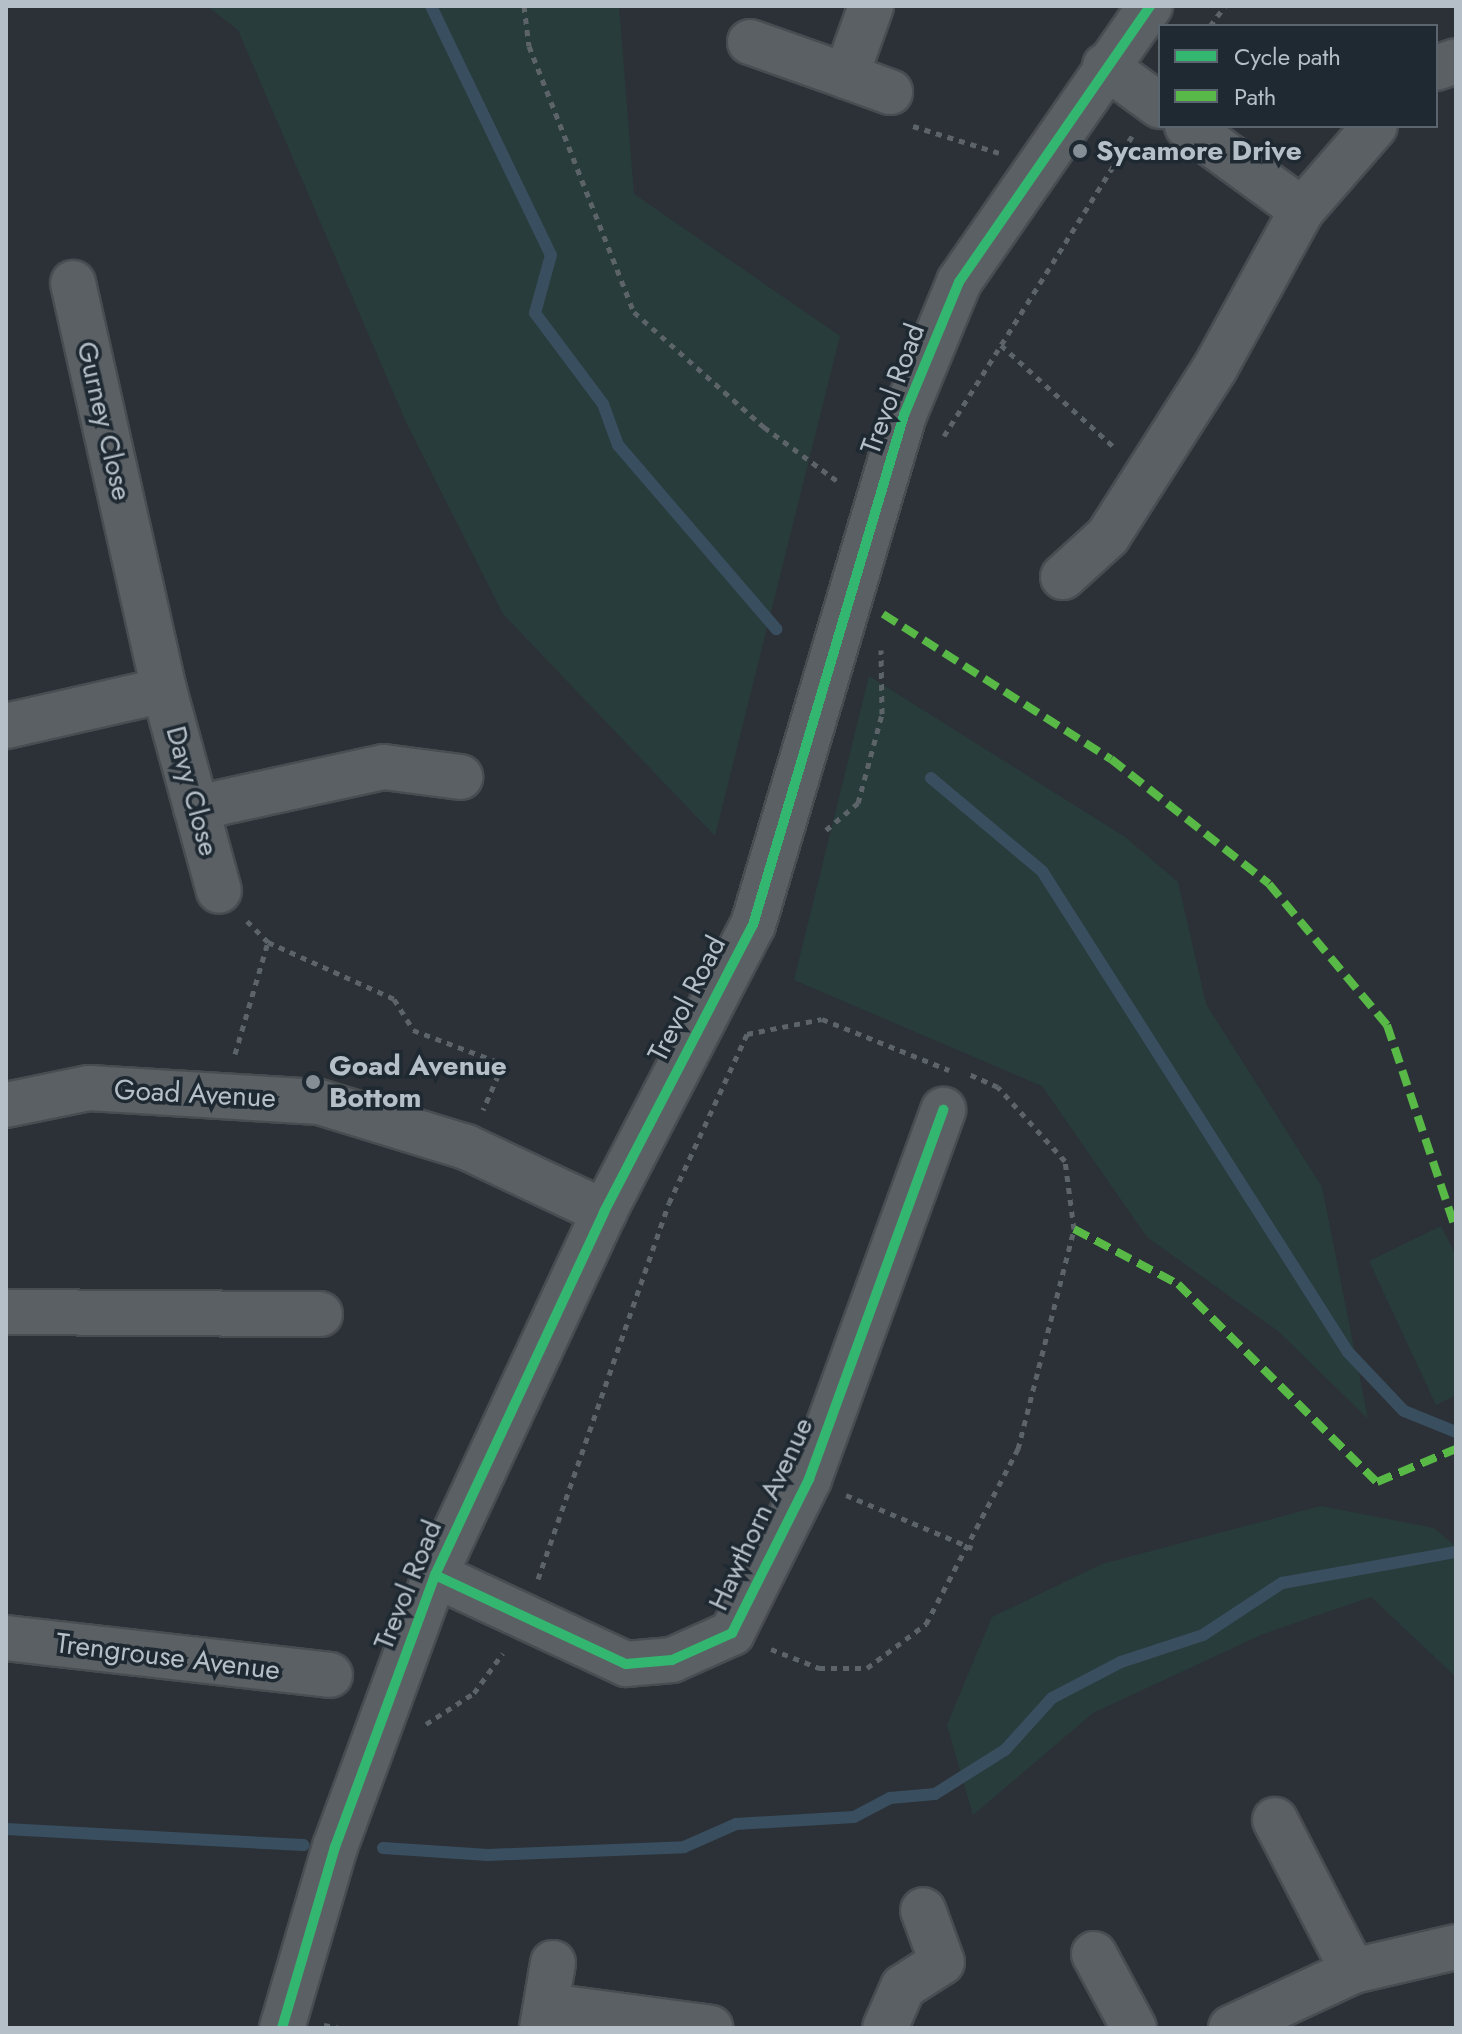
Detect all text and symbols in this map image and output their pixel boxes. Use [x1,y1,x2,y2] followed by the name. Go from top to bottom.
[1158,24,1438,128] legend
[1234,39,1341,74] text: Cycle path
[1234,79,1276,114] text: Path
[1096,134,1302,168] place label: Sycamore Drive
[1071,142,1089,160] marker: Sycamore Drive
[854,319,932,459] street label: Trevol Road
[69,338,139,504] street label: Gurney Close
[159,722,225,860] street label: Davy Close
[641,931,733,1067] street label: Trevol Road
[329,1049,507,1115] place label: Goad Avenue Bottom
[113,1073,277,1115] street label: Goad Avenue
[304,1073,322,1091] marker: Goad Avenue Bottom
[702,1412,820,1616] street label: Hawthorn Avenue
[367,1515,449,1655] street label: Trevol Road
[54,1627,282,1687] street label: Trengrouse Avenue

